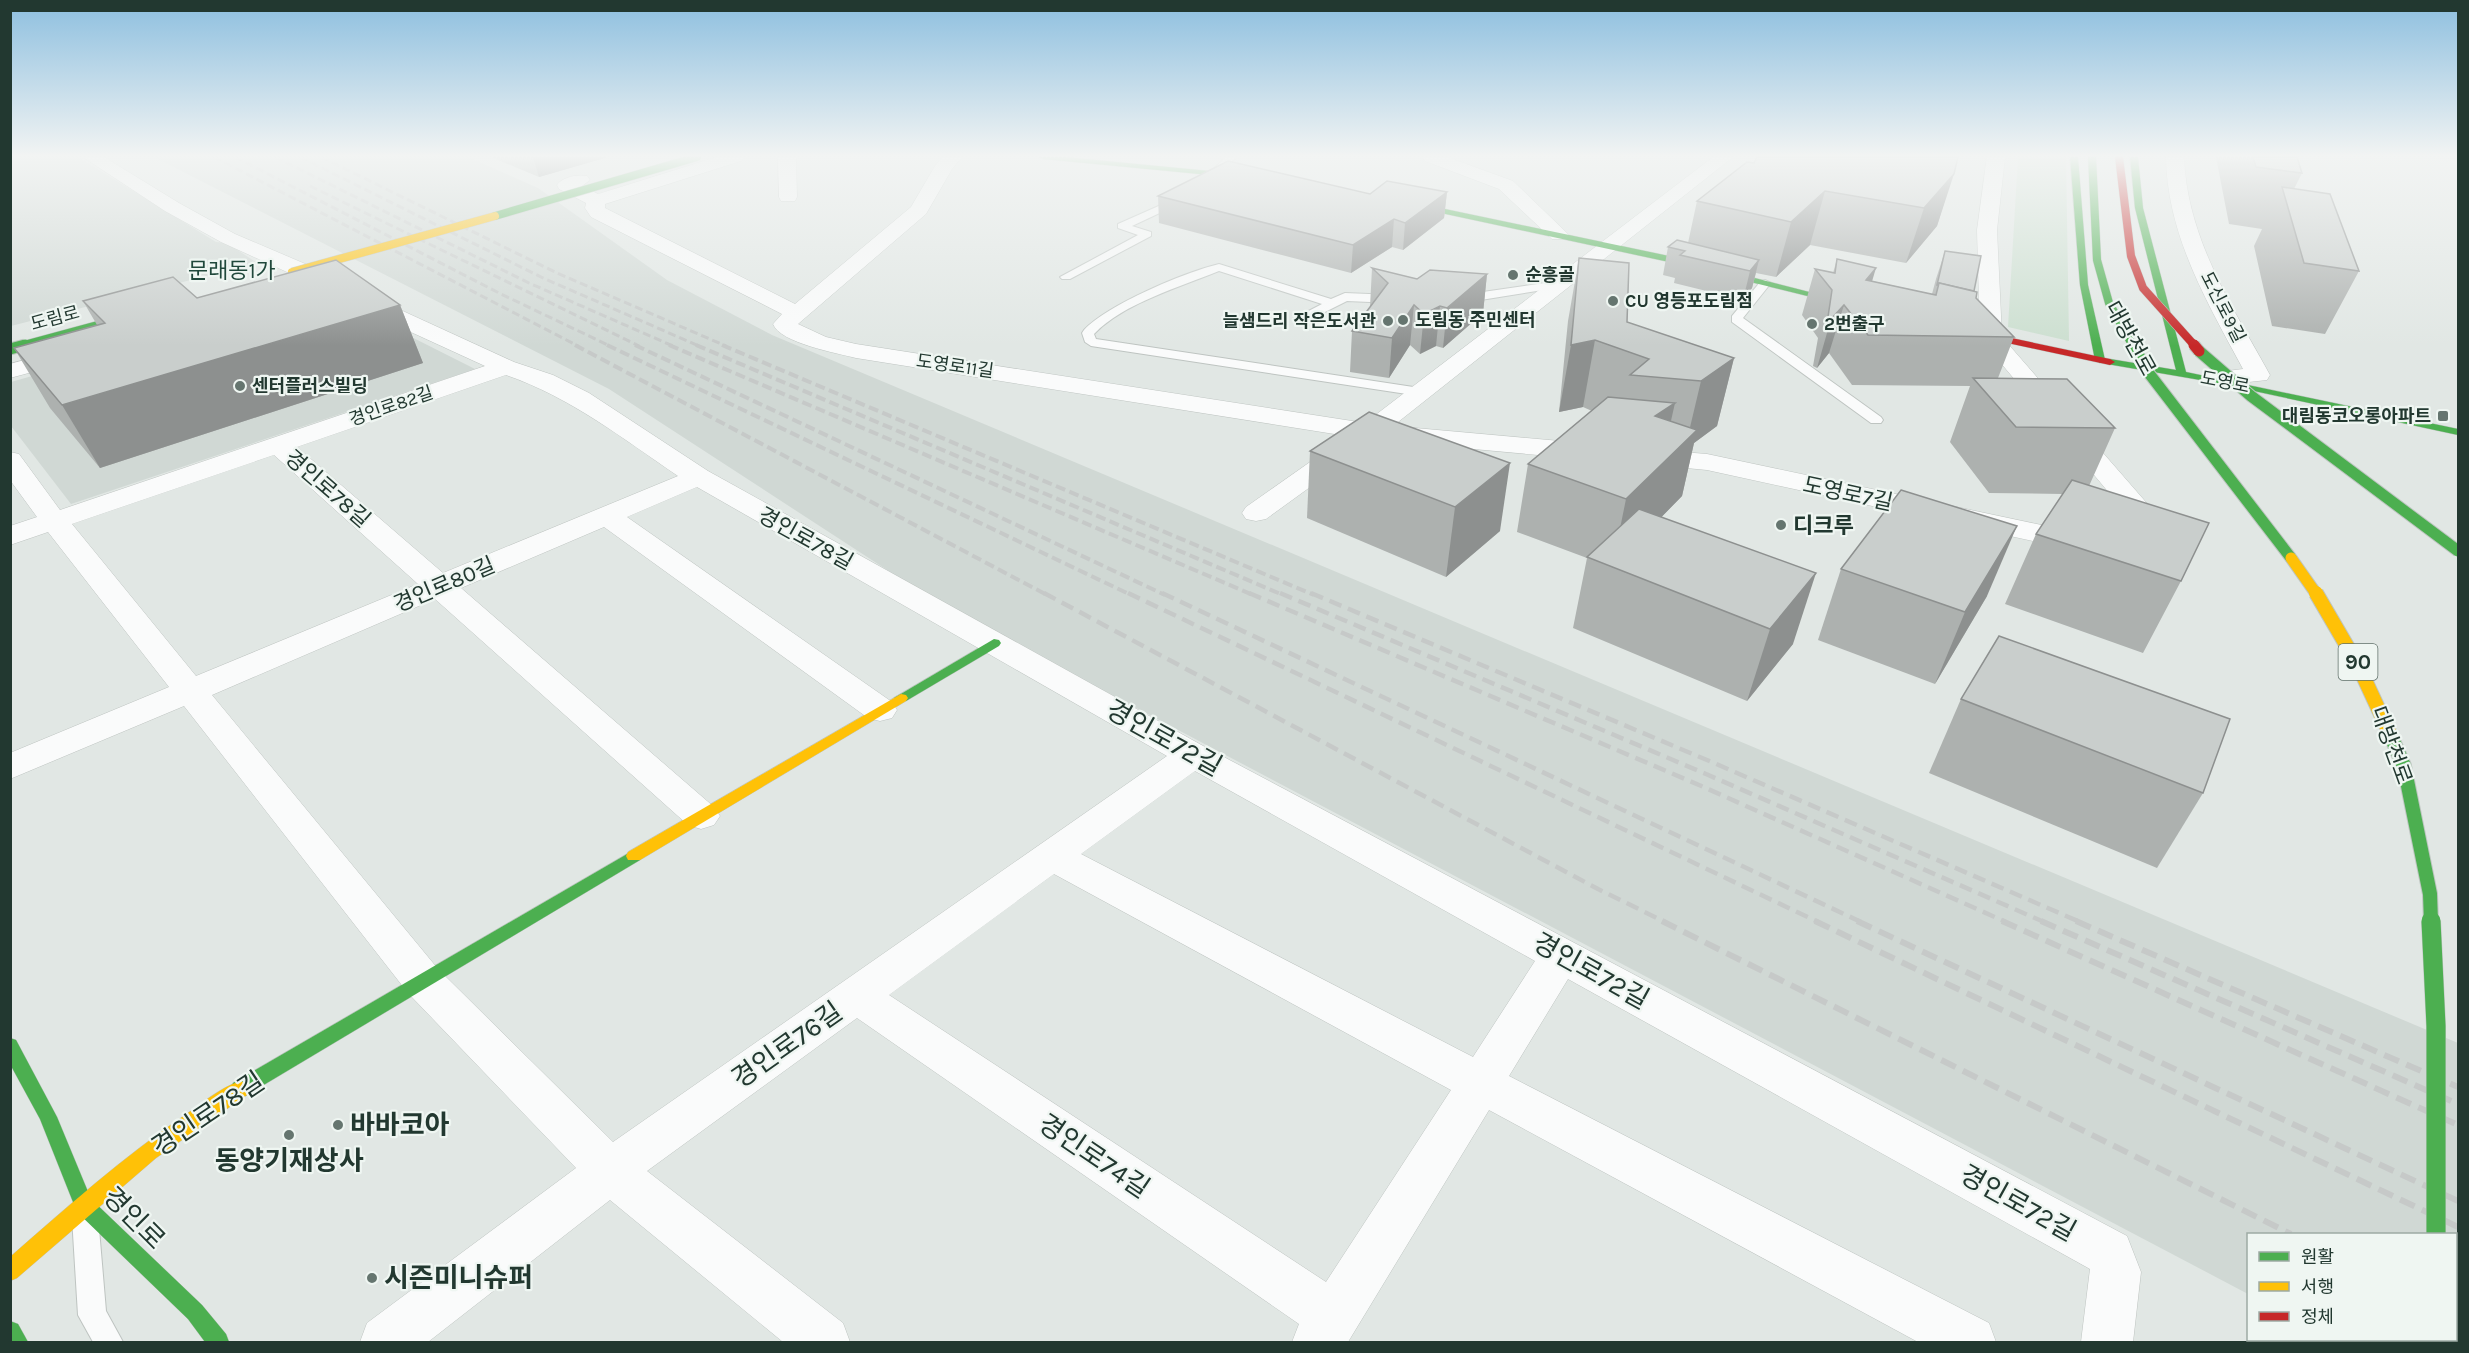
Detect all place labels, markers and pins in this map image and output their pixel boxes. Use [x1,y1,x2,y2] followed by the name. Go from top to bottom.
[1525,264,1575,286] place label: 순흥골
[1506,268,1520,282] marker: 순흥골
[1625,290,1753,312] place label: CU 영등포도림점
[1606,294,1620,308] marker: CU 영등포도림점
[1415,309,1535,331] place label: 도림동 주민센터
[1222,310,1376,332] place label: 늘샘드리 작은도서관
[1396,313,1410,327] marker: 도림동 주민센터
[1824,313,1885,335] place label: 2번출구
[1381,314,1395,328] marker: 늘샘드리 작은도서관
[1805,317,1819,331] marker: 2번출구
[252,375,368,397] place label: 센터플러스빌딩
[233,379,247,393] marker: 센터플러스빌딩
[2282,405,2431,427] place label: 대림동코오롱아파트
[2436,409,2450,423] marker: 대림동코오롱아파트
[1793,513,1854,539] place label: 디크루
[1774,518,1788,532] marker: 디크루
[350,1109,450,1141] place label: 바바코아
[331,1118,345,1132] marker: 바바코아
[282,1128,296,1142] marker: 동양기재상사
[214,1145,364,1177] place label: 동양기재상사
[384,1262,533,1294] place label: 시즌미니슈퍼
[365,1271,379,1285] marker: 시즌미니슈퍼

